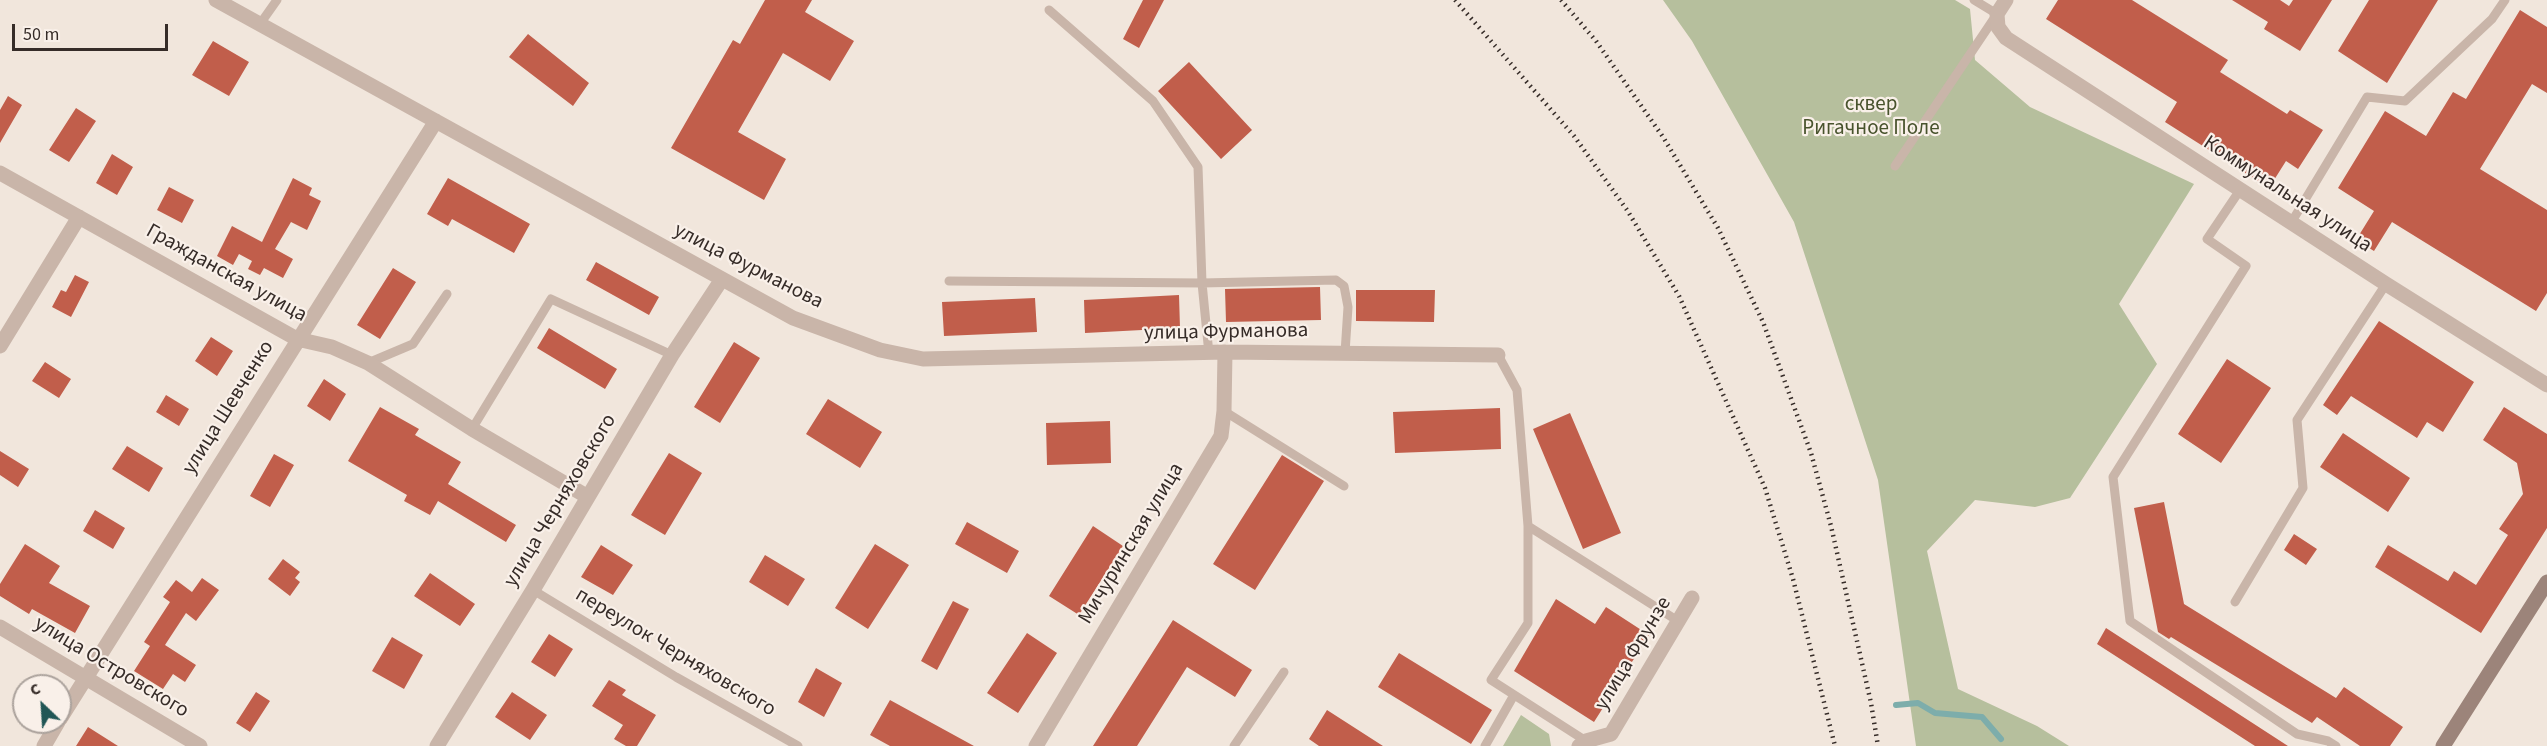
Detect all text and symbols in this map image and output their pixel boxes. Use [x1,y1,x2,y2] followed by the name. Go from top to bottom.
[15,12,171,50] scale bar
[23,22,59,47] text: 50 m
[1802,92,1940,142] park label: сквер Ригачное Поле
[2198,131,2376,259] street label: Коммунальная улица
[669,218,827,316] street label: улица Фурманова
[141,219,311,329] street label: Гражданская улица
[1144,319,1308,347] street label: улица Фурманова
[178,336,280,480] street label: улица Шевченко
[499,410,623,592] street label: улица Черняховского
[1074,459,1190,629] street label: Мичуринская улица
[570,583,780,723] street label: переулок Черняховского
[1590,593,1678,715] street label: улица Фрунзе
[29,612,193,724] street label: улица Островского
[12,674,72,734] north arrow
[26,678,44,701] text: С

